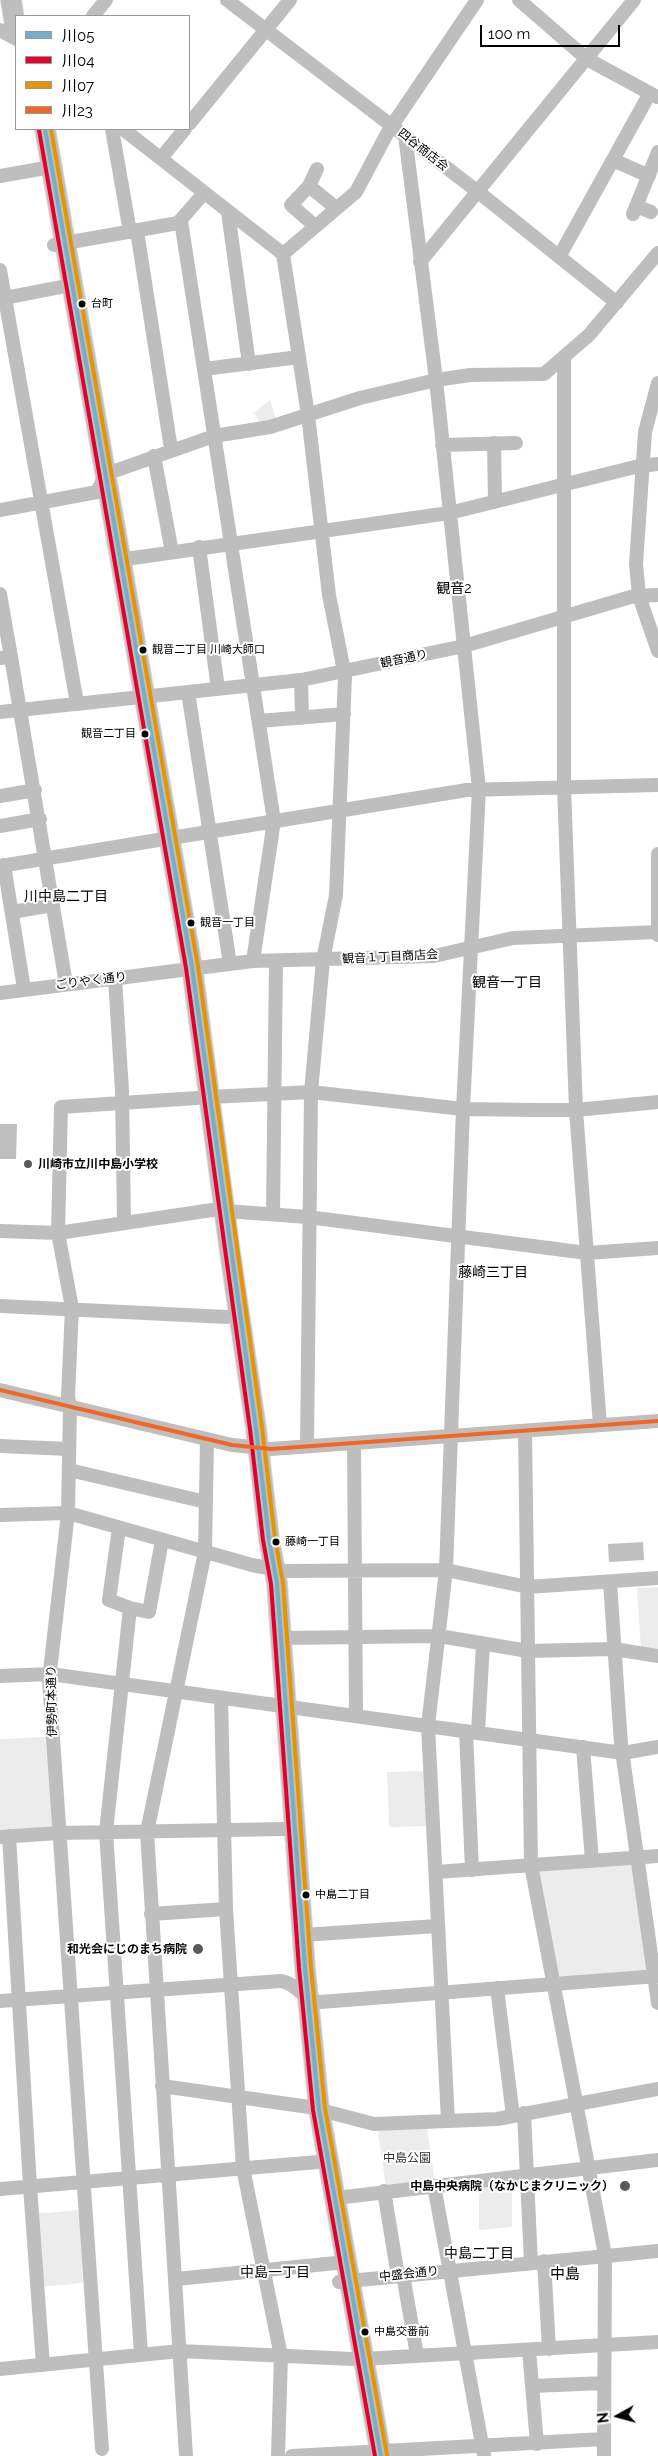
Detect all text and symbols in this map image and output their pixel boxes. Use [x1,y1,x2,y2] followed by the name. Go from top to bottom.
[15,15,190,130] legend
[483,15,623,47] scale bar
[488,25,530,43] text: 100 m
[62,27,94,45] text: 川05
[62,52,94,70] text: 川04
[62,77,94,95] text: 川07
[62,102,93,120] text: 川23
[395,126,451,174] street label: 四谷商店会
[91,297,113,311] place label: 台町
[77,299,87,309] marker: 台町
[436,581,472,597] district label: 観音2
[152,643,265,657] place label: 観音二丁目 川崎大師口
[138,645,148,655] marker: 観音二丁目 川崎大師口
[379,647,429,671] street label: 観音通り
[81,727,136,741] place label: 観音二丁目
[140,729,150,739] marker: 観音二丁目
[24,889,108,905] district label: 川中島二丁目
[200,916,255,930] place label: 観音一丁目
[186,918,196,928] marker: 観音一丁目
[342,947,438,967] street label: 観音１丁目商店会
[54,969,128,993] street label: ごりやく通り
[472,975,542,991] district label: 観音一丁目
[38,1157,158,1171] place label: 川崎市立川中島小学校
[22,1158,34,1170] marker: 川崎市立川中島小学校
[458,1265,528,1281] district label: 藤崎三丁目
[285,1535,340,1549] place label: 藤崎一丁目
[271,1537,281,1547] marker: 藤崎一丁目
[44,1665,60,1737] street label: 伊勢町本通り
[315,1888,370,1902] place label: 中島二丁目
[301,1890,311,1900] marker: 中島二丁目
[67,1942,187,1956] place label: 和光会にじのまち病院
[191,1942,205,1956] marker: 和光会にじのまち病院
[383,2151,431,2165] park label: 中島公園
[410,2179,614,2193] place label: 中島中央病院（なかじまクリニック）
[618,2179,632,2193] marker: 中島中央病院（なかじまクリニック）
[444,2246,514,2262] district label: 中島二丁目
[378,2264,440,2284] street label: 中盛会通り
[240,2265,310,2281] district label: 中島一丁目
[550,2265,580,2283] district label: 中島
[374,2325,429,2339] place label: 中島交番前
[360,2327,370,2337] marker: 中島交番前
[593,2391,643,2441] north arrow
[595,2412,612,2424] text: N

